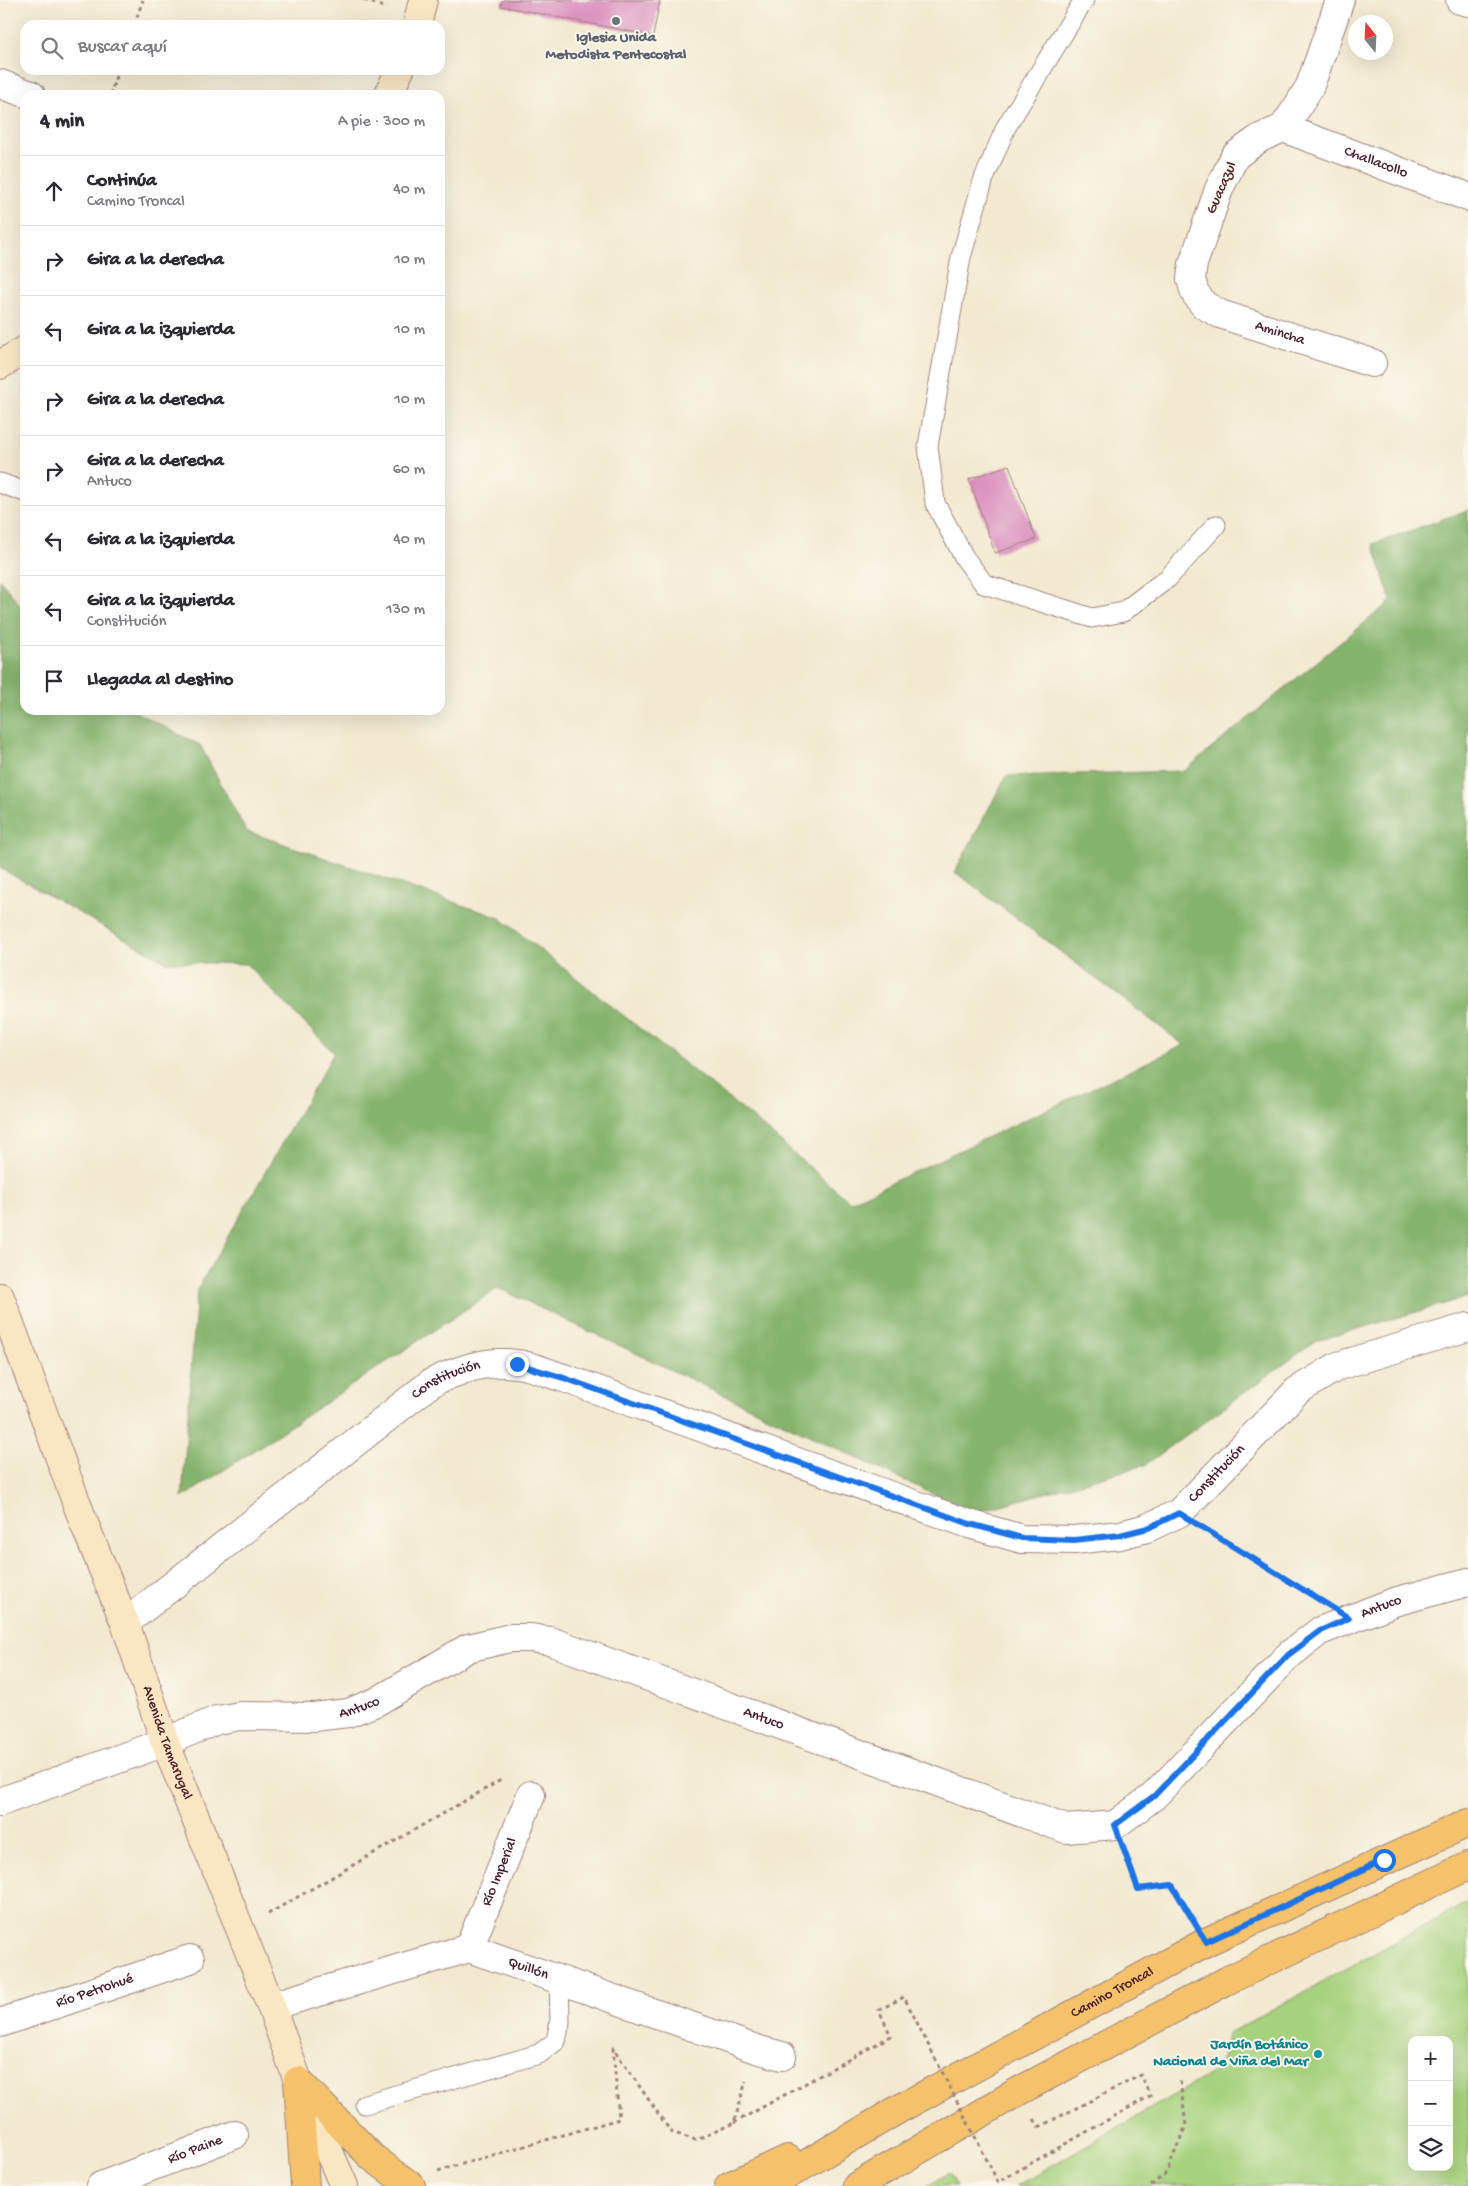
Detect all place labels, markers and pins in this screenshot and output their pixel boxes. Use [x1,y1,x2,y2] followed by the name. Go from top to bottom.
[610,15,622,27] marker: Iglesia Unida Metodista Pentecostal
[546,29,687,64] place label: Iglesia Unida Metodista Pentecostal
[1153,2036,1310,2071] place label: Jardín Botánico Nacional de Viña del Mar
[1312,2048,1324,2060] marker: Jardín Botánico Nacional de Viña del Mar

